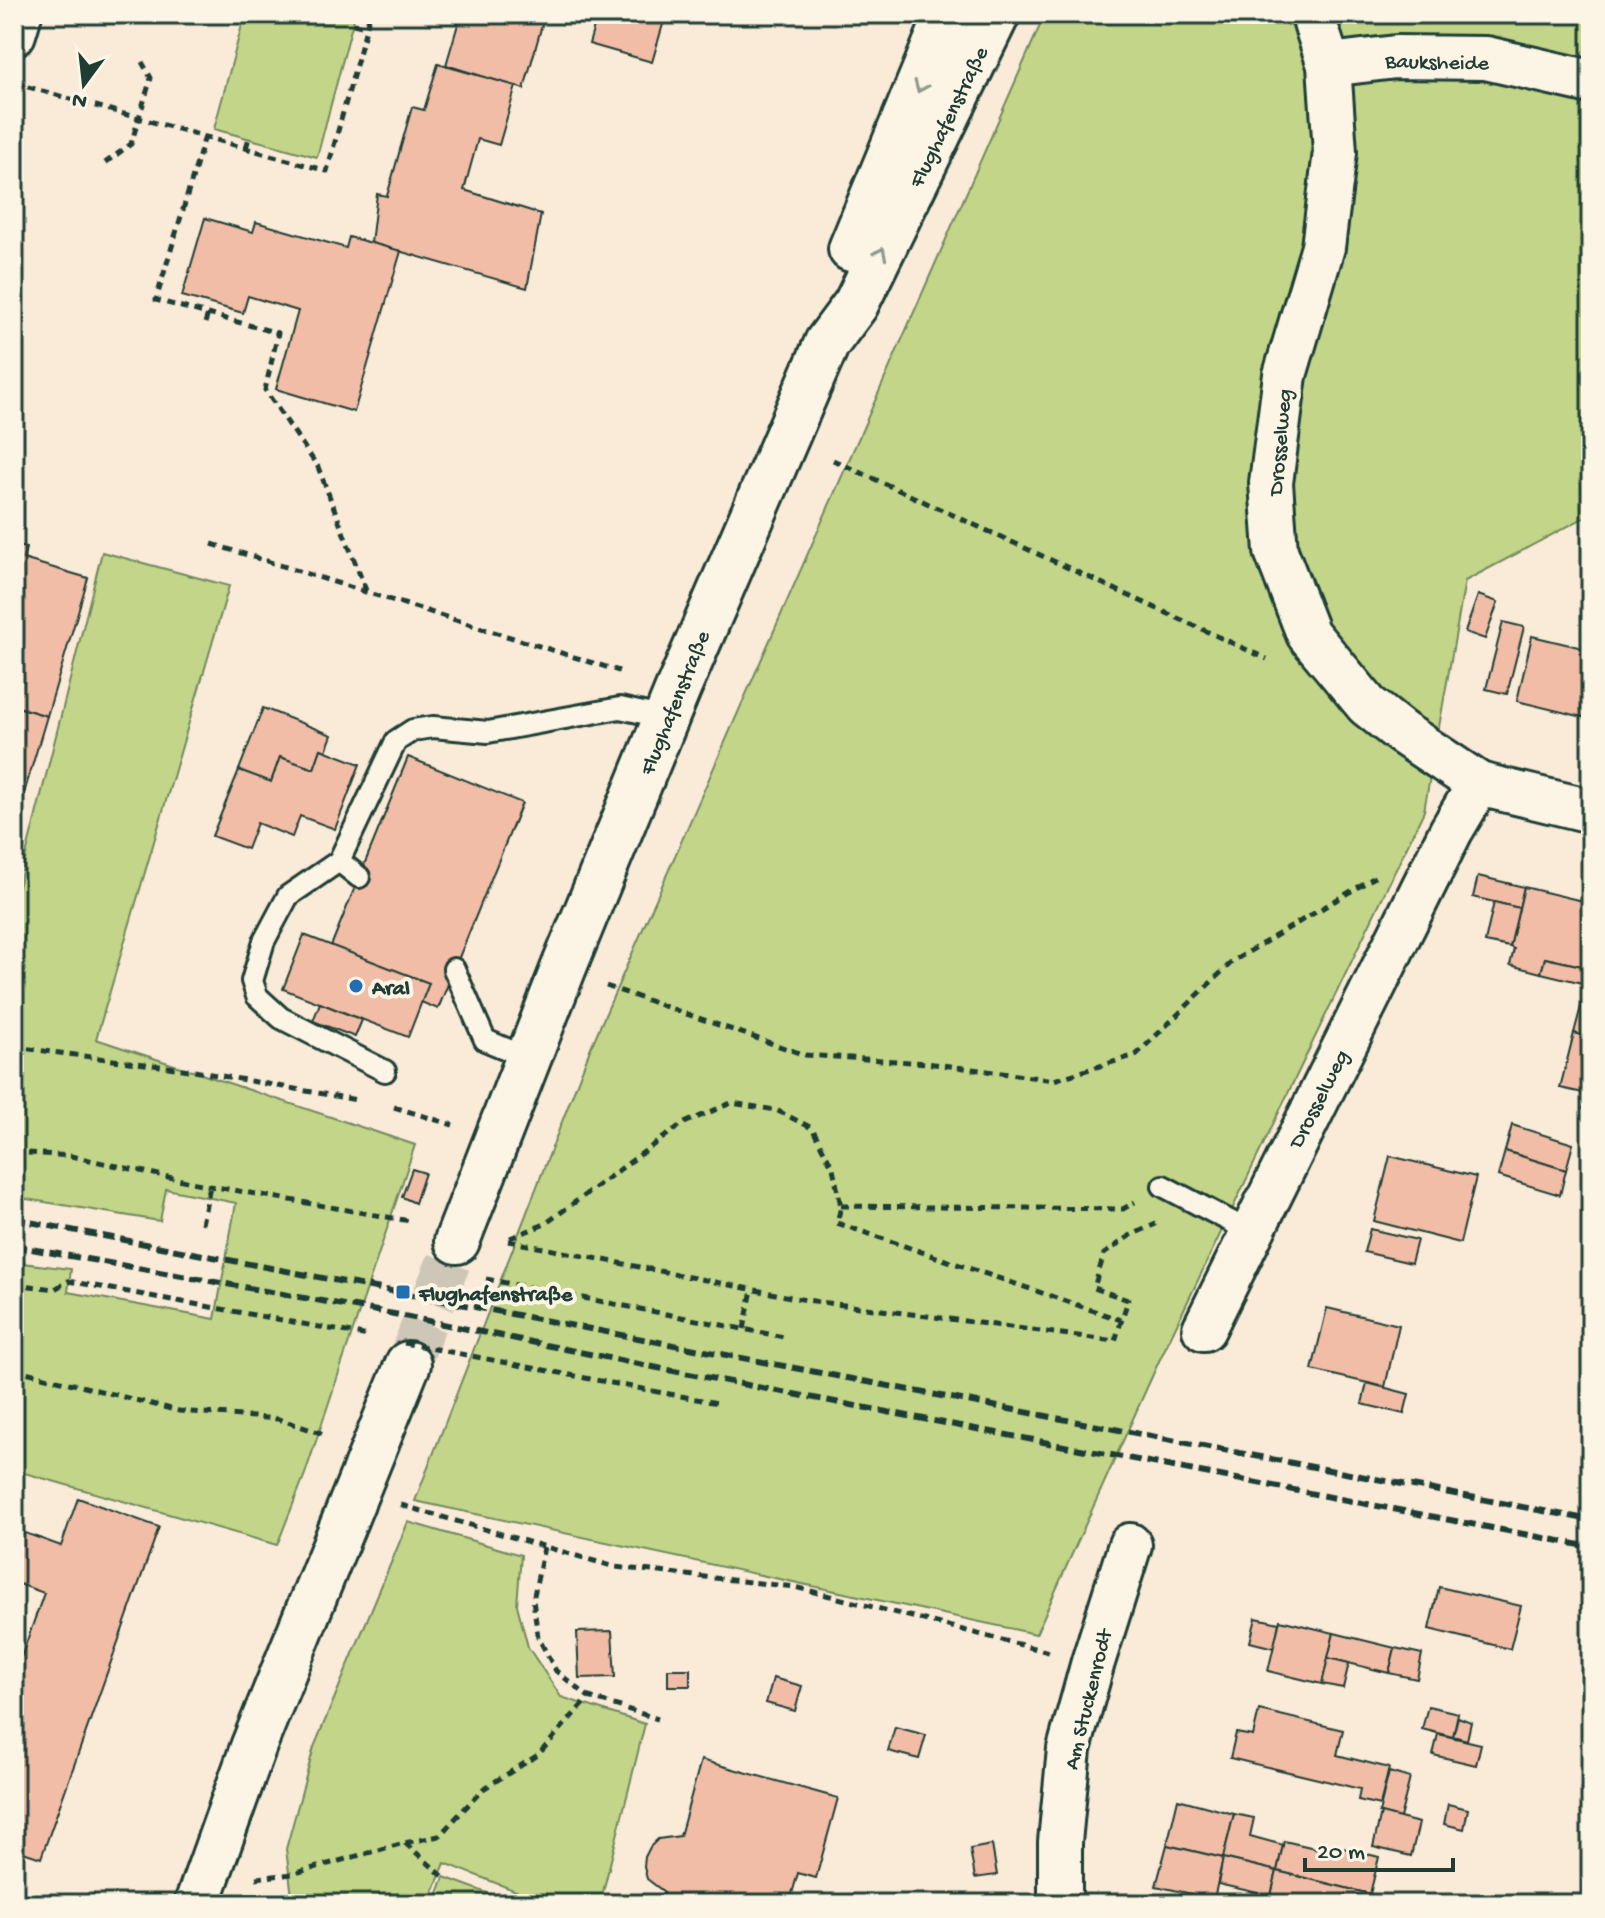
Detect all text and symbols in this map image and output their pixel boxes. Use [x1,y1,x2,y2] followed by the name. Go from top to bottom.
[905,43,996,193] street label: Flughafenstraße
[44,44,124,124] north arrow
[1384,50,1490,78] street label: Bauksheide
[913,79,930,93] one-way arrow
[70,85,90,114] text: N
[871,246,887,261] one-way arrow
[1264,388,1300,499] street label: Drosselweg
[636,627,718,780] street label: Flughafenstraße
[347,977,365,995] marker: Aral
[371,977,410,1003] place label: Aral
[1284,1046,1356,1155] street label: Drosselweg
[394,1283,412,1301] marker: Flughafenstraße
[418,1283,573,1309] place label: Flughafenstraße
[1060,1625,1120,1773] street label: Am Stuckenrodt
[1305,1822,1453,1872] scale bar
[1317,1839,1365,1868] text: 20 m

